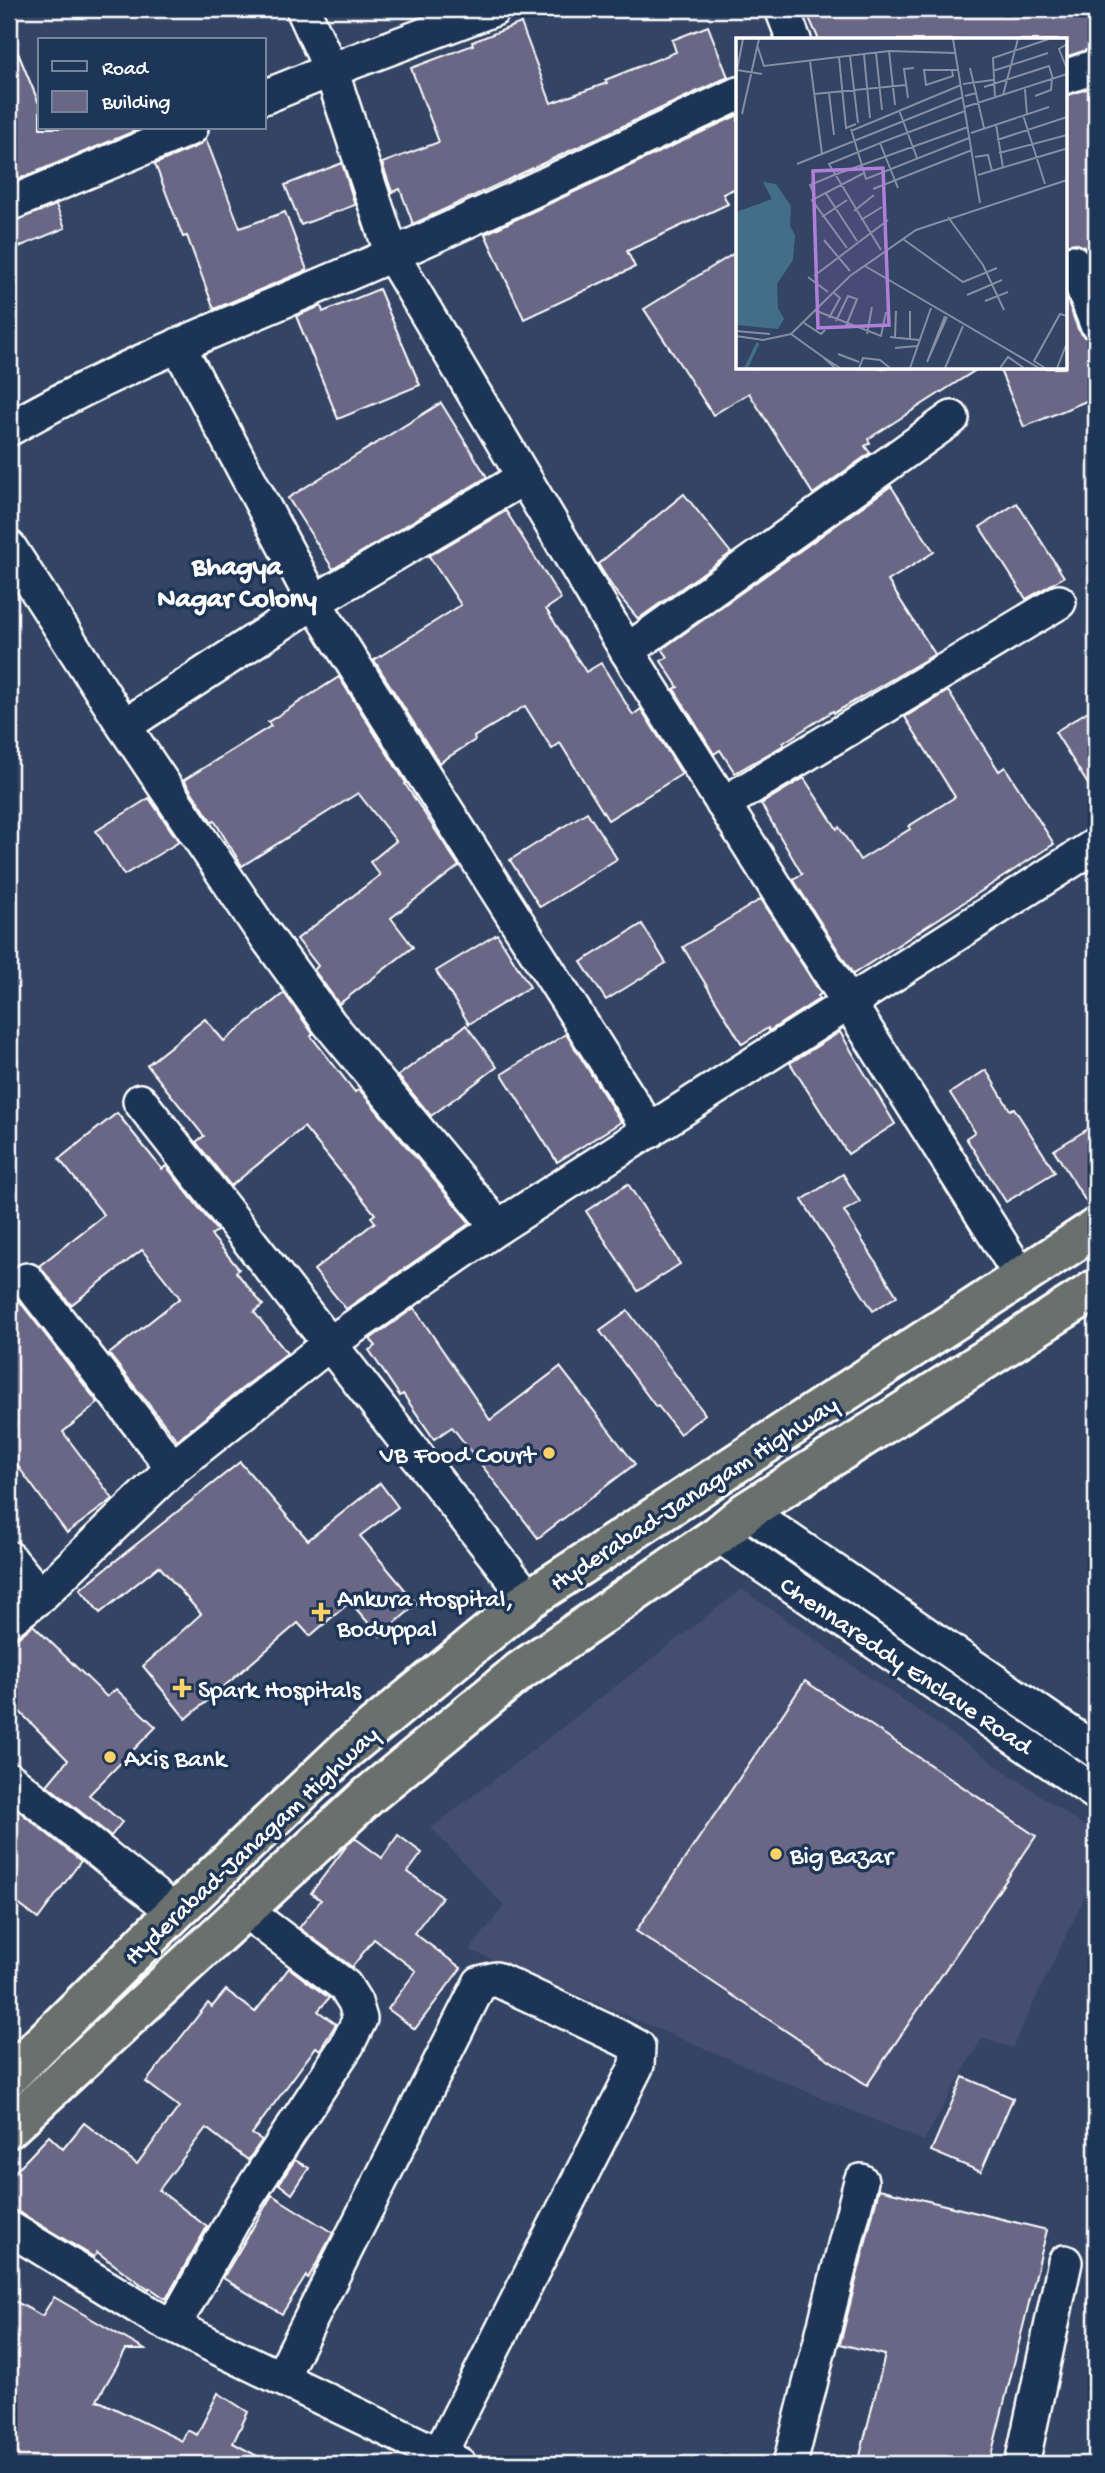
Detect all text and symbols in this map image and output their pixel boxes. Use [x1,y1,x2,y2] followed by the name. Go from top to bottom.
[38,38,266,130] legend
[736,38,1066,369] inset map
[102,58,150,83] text: Road
[101,92,171,117] text: Building
[157,552,317,617] district label: Bhagya Nagar Colony
[546,1391,845,1601] street label: Hyderabad-Janagam Highway
[379,1442,537,1473] place label: VB Food Court
[541,1445,557,1461] marker: VB Food Court
[772,1572,1038,1765] street label: Chennareddy Enclave Road
[336,1586,514,1647] place label: Ankura Hospital, Boduppal
[311,1602,331,1622] marker: Ankura Hospital, Boduppal
[198,1677,362,1708] place label: Spark Hospitals
[172,1678,192,1698] marker: Spark Hospitals
[119,1721,387,1974] street label: Hyderabad-Janagam Highway
[124,1746,228,1777] place label: Axis Bank
[102,1749,118,1765] marker: Axis Bank
[789,1843,896,1874] place label: Big Bazar
[768,1846,784,1862] marker: Big Bazar

